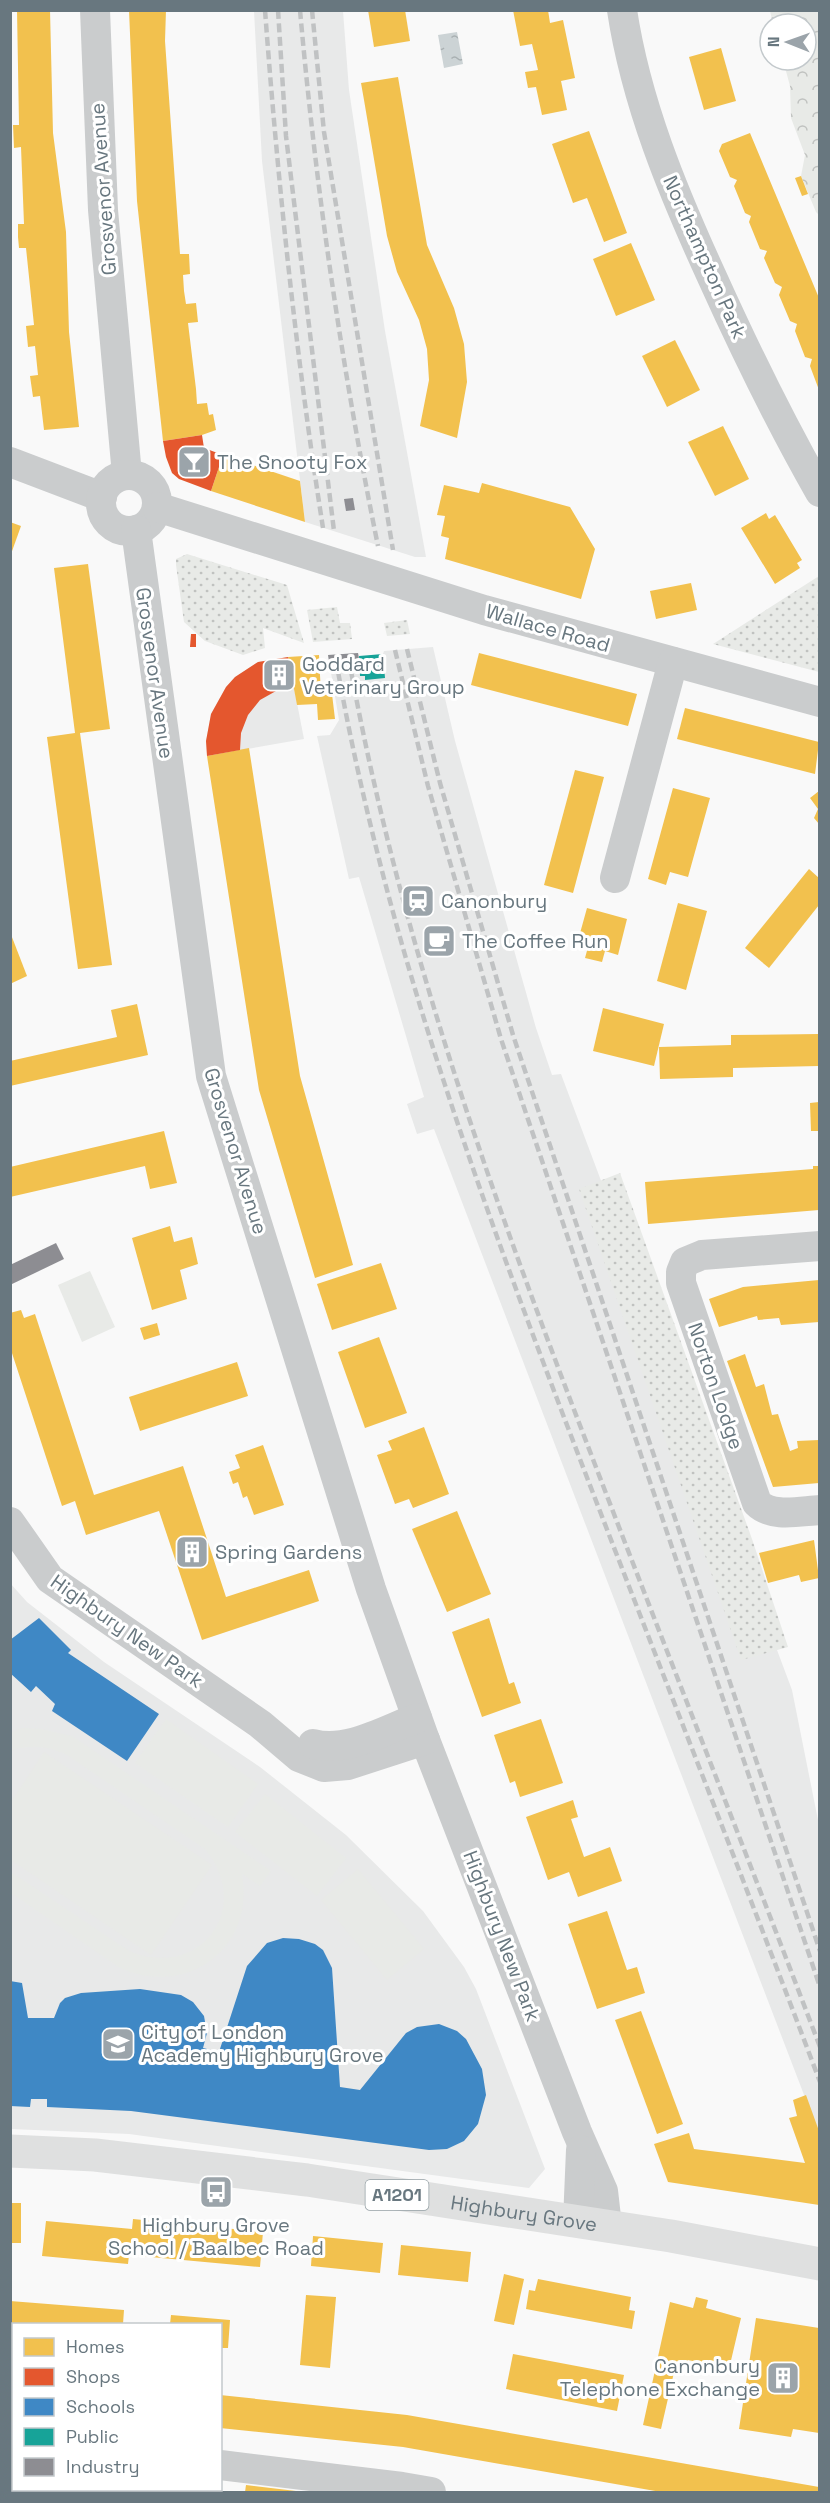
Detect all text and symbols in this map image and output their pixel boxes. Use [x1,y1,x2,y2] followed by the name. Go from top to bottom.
[758,12,818,72] north arrow
[763,36,784,47] text: N
[84,102,122,276] street label: Grosvenor Avenue
[657,171,753,343] street label: Northampton Park
[176,444,212,480] bar icon: The Snooty Fox
[217,449,368,475] place label: The Snooty Fox
[130,586,180,760] street label: Grosvenor Avenue
[483,598,613,658] street label: Wallace Road
[302,651,465,700] place label: Goddard Veterinary Group
[261,657,297,693] building icon: Goddard Veterinary Group
[400,883,436,919] station icon: Canonbury
[441,888,547,914] place label: Canonbury
[421,923,457,959] cafe icon: The Coffee Run
[462,928,609,954] place label: The Coffee Run
[198,1065,274,1237] street label: Grosvenor Avenue
[682,1319,750,1453] street label: Norton Lodge
[174,1534,210,1570] building icon: Spring Gardens
[215,1539,362,1565] place label: Spring Gardens
[45,1568,209,1694] street label: Highbury New Park
[457,1847,547,2025] street label: Highbury New Park
[141,2019,384,2068] place label: City of London Academy Highbury Grove
[100,2026,136,2062] school or university icon: City of London Academy Highbury Grove
[198,2174,234,2210] bus stop icon: Highbury Grove School / Baalbec Road
[366,2180,428,2210] road number: A1201
[449,2189,599,2237] street label: Highbury Grove
[108,2212,324,2261] place label: Highbury Grove School / Baalbec Road
[12,2323,222,2491] legend
[66,2335,125,2358] text: Homes
[560,2353,760,2402] place label: Canonbury Telephone Exchange
[765,2360,801,2396] building icon: Canonbury Telephone Exchange
[66,2365,120,2388] text: Shops
[66,2395,135,2418] text: Schools
[66,2425,119,2448] text: Public
[66,2455,139,2478] text: Industry

